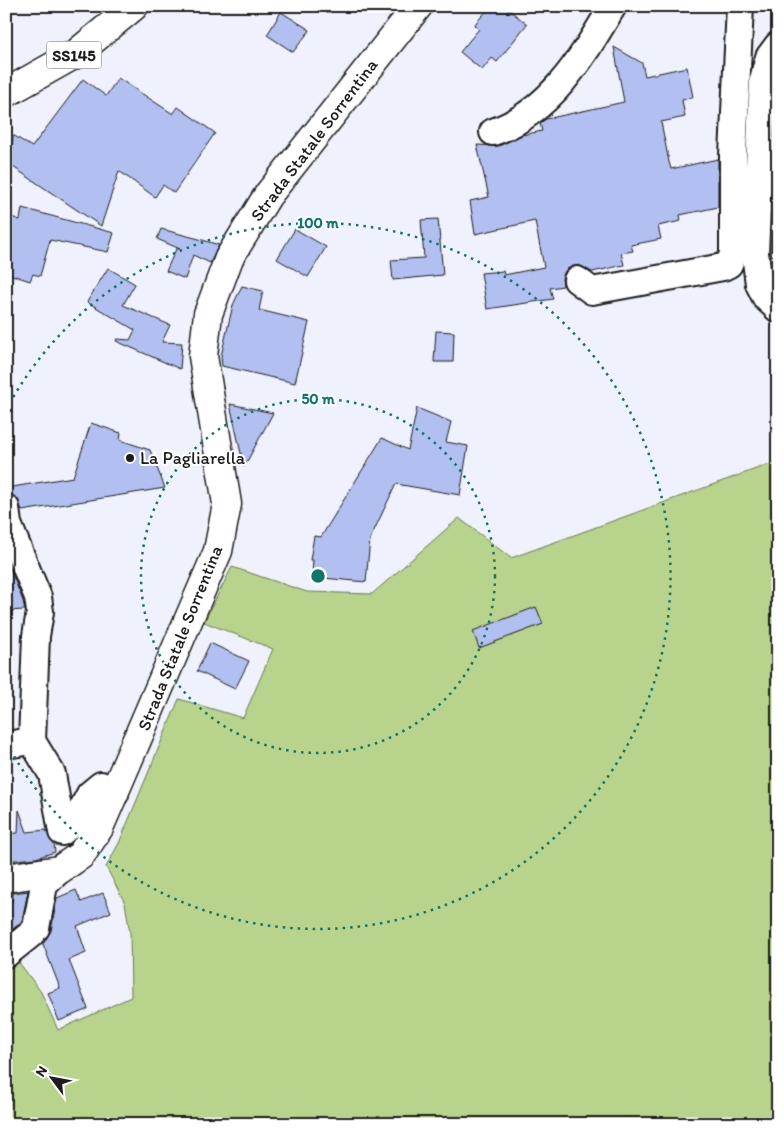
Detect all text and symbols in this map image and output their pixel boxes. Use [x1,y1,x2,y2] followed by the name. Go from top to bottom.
[46,42,102,68] road number: SS145
[246,54,383,226] street label: Strada Statale Sorrentina
[297,214,339,232] text: 100 m
[301,390,335,408] text: 50 m
[140,447,246,469] place label: La Pagliarella
[124,452,136,464] marker: La Pagliarella
[133,541,228,734] street label: Strada Statale Sorrentina
[309,567,327,585] centre of rings
[28,1052,78,1102] north arrow
[32,1063,51,1080] text: N

